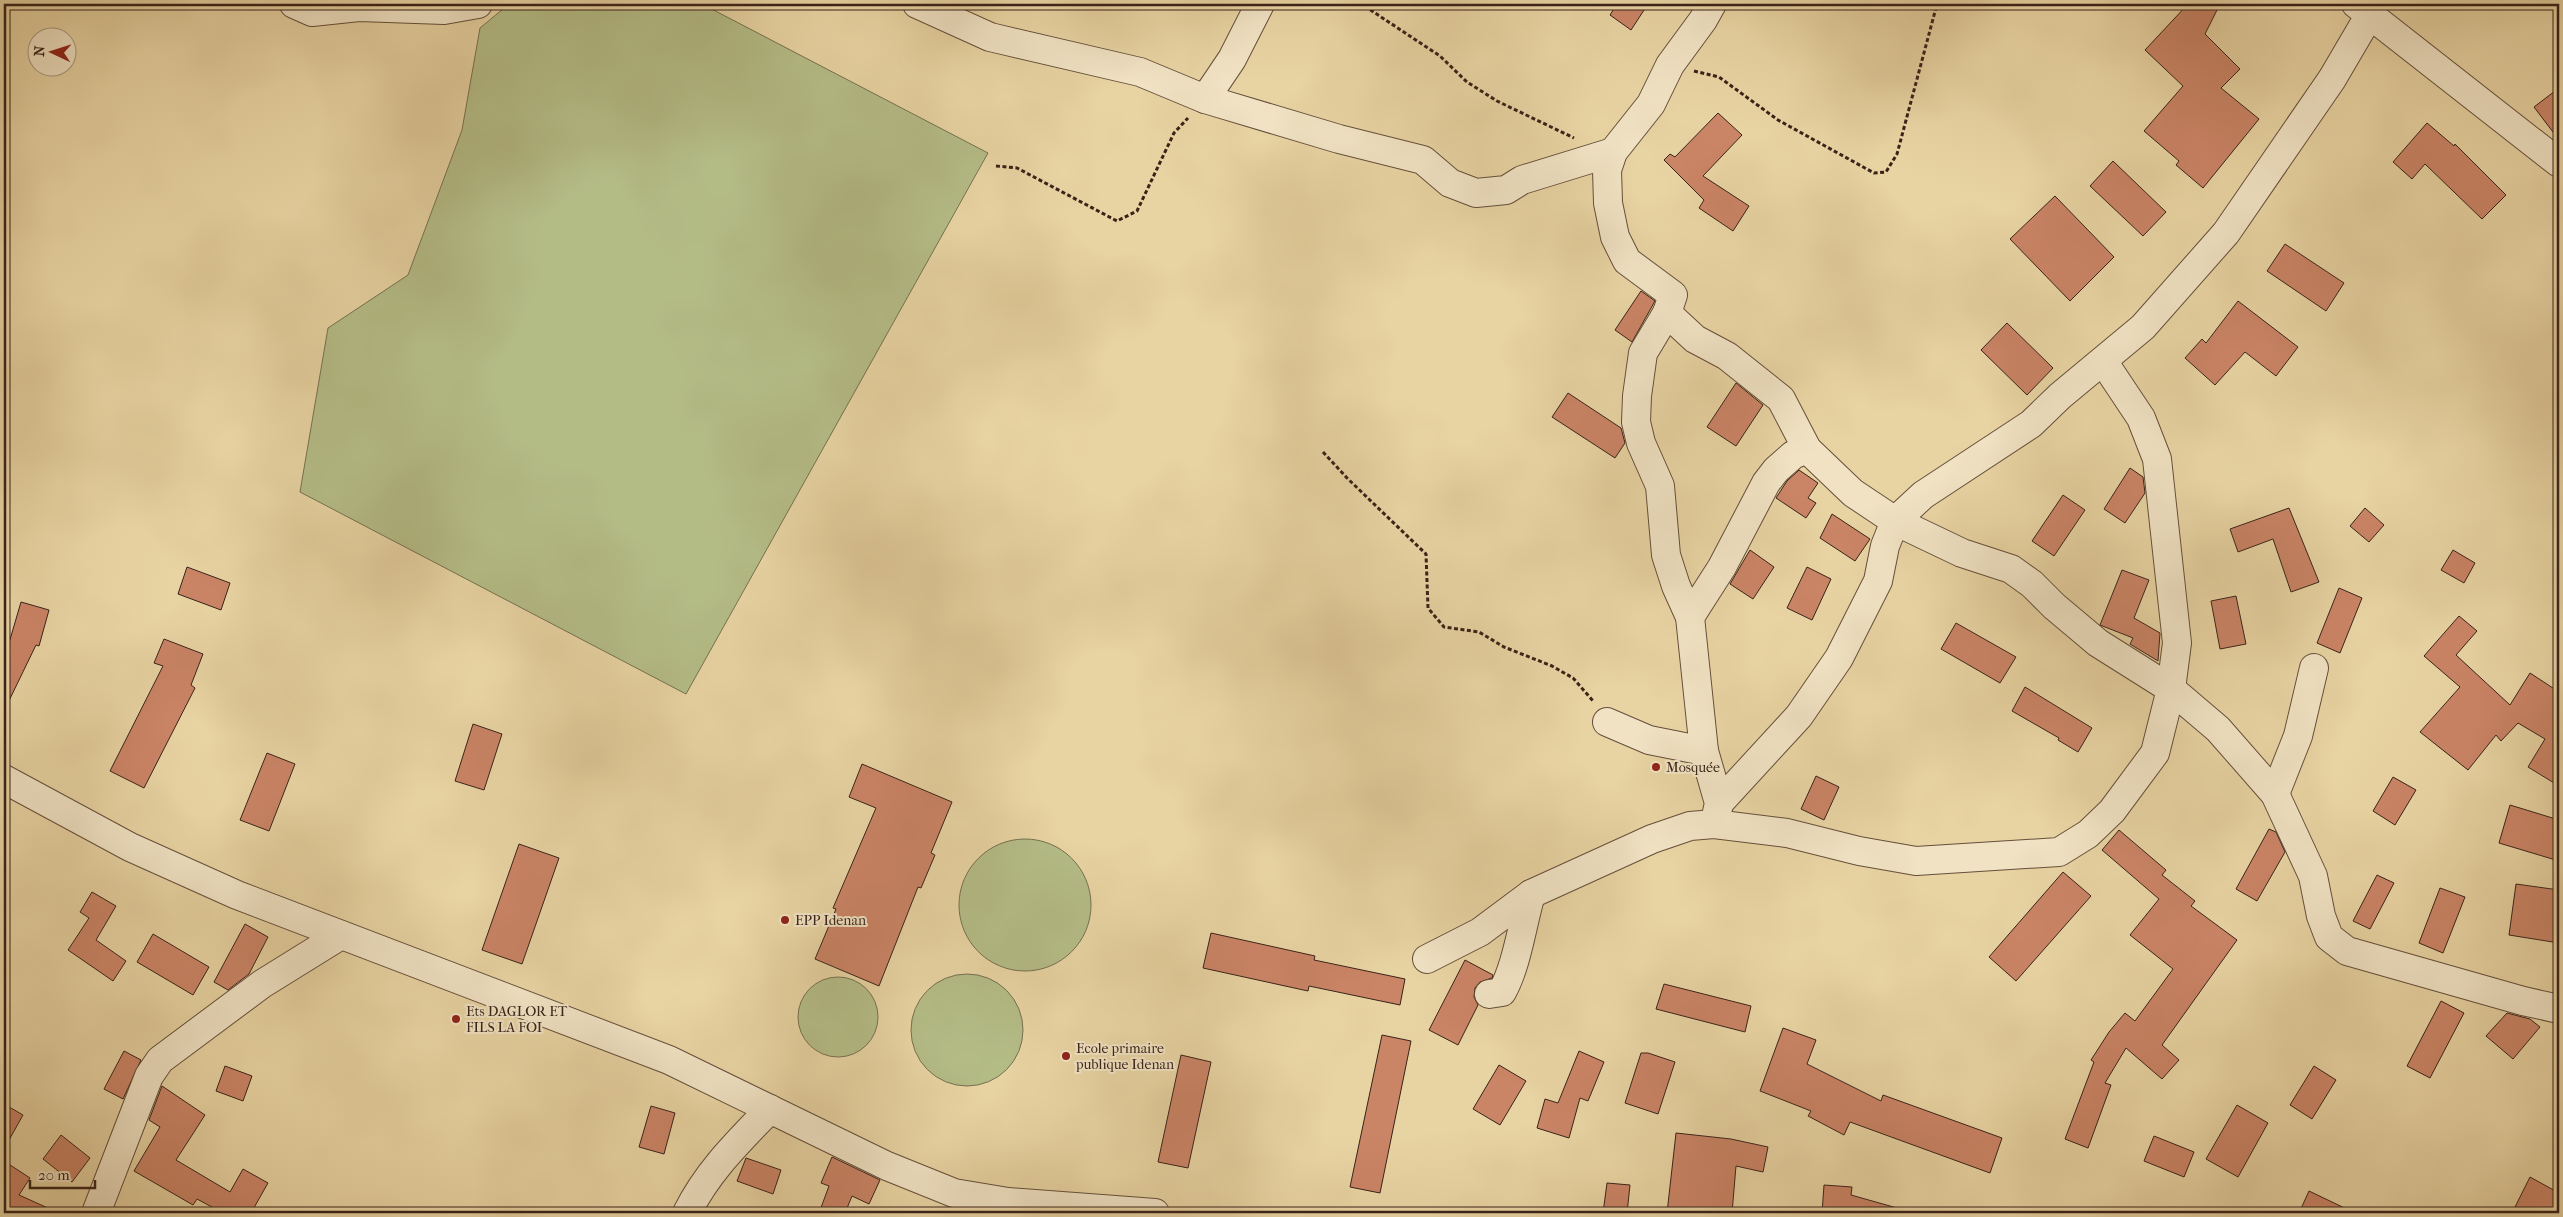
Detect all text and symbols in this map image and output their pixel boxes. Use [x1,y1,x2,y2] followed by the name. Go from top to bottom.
[28,28,78,78] north arrow
[31,45,48,57] text: N
[1666,759,1720,776] place label: Mosquée
[1650,761,1662,773] marker: Mosquée
[795,912,866,929] place label: EPP Idenan
[779,914,791,926] marker: EPP Idenan
[466,1003,568,1036] place label: Ets DAGLOR ET FILS LA FOI
[450,1013,462,1025] marker: Ets DAGLOR ET FILS LA FOI
[1075,1040,1174,1073] place label: Ecole primaire publique Idenan
[1060,1050,1072,1062] marker: Ecole primaire publique Idenan
[30,1157,95,1189] scale bar
[38,1166,70,1184] text: 20 m

